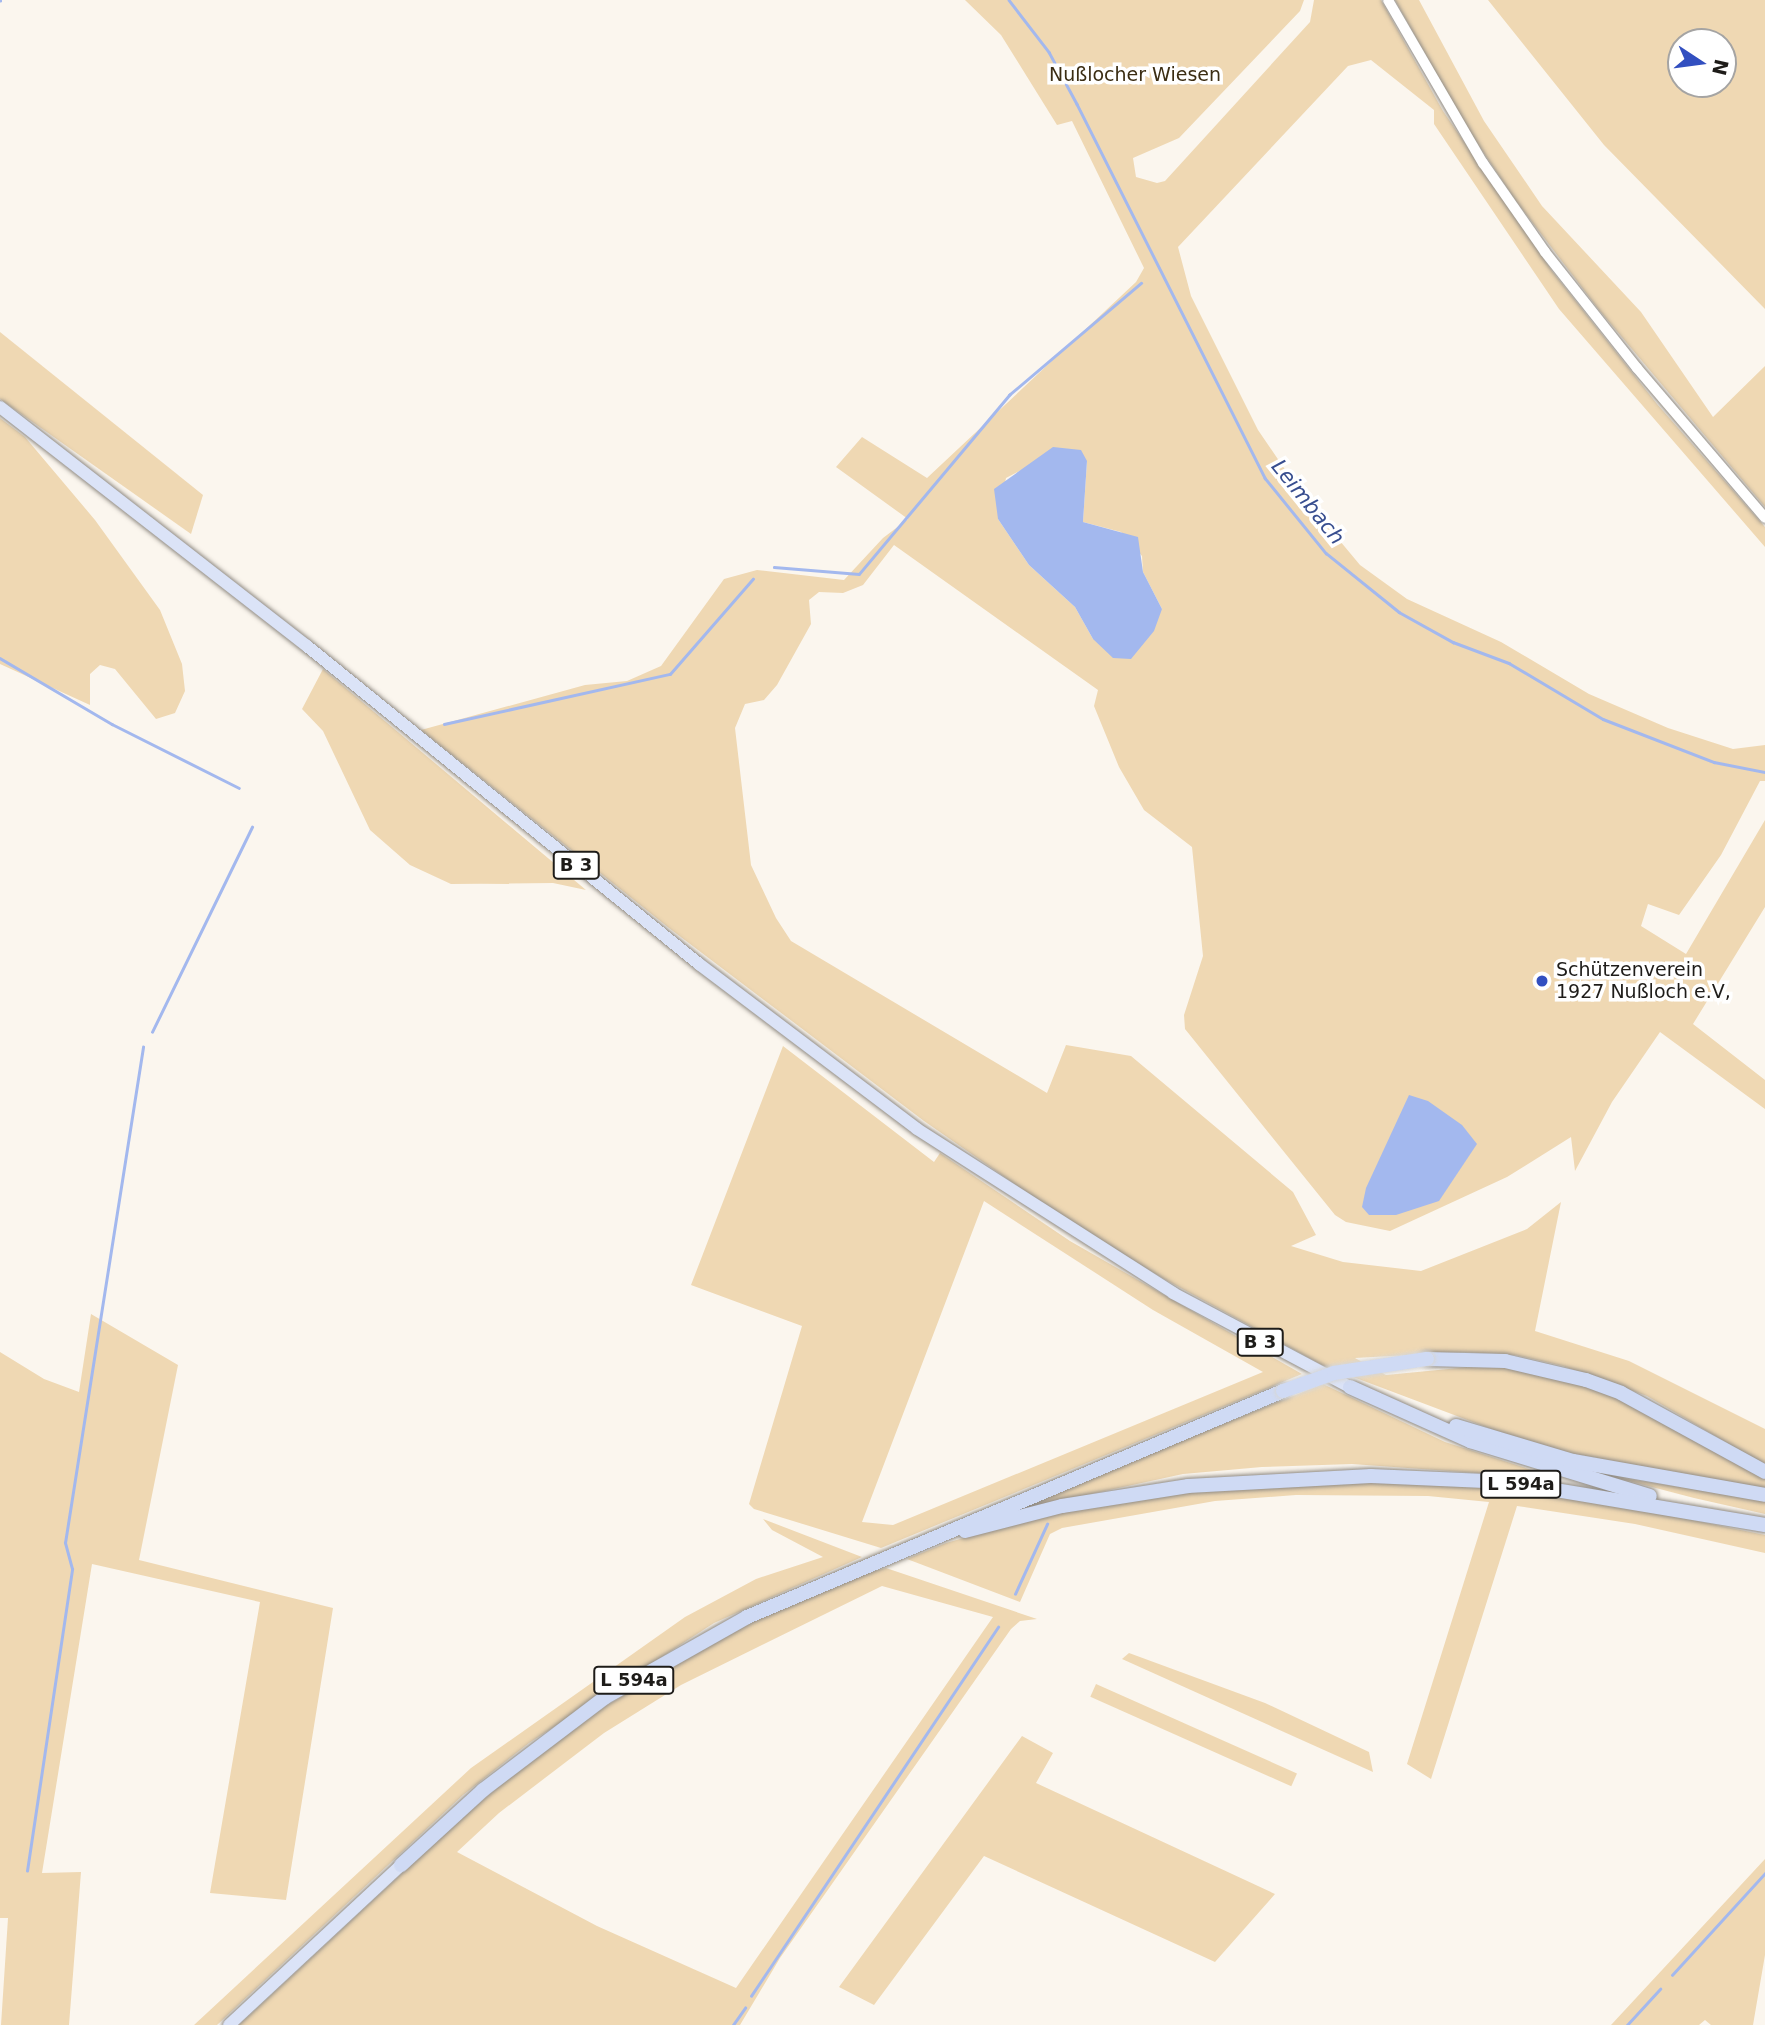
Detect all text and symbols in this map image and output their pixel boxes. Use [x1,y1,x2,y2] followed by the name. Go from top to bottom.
[1667,28,1737,98] north arrow
[1708,57,1733,77] text: N
[1049,64,1221,86] park label: Nußlocher Wiesen
[1266,454,1350,550] water label: Leimbach
[552,850,600,880] road number: B 3
[1556,959,1731,1003] place label: Schützenverein 1927 Nußloch e.V,
[1534,973,1550,989] marker: Schützenverein 1927 Nußloch e.V,
[1236,1328,1284,1357] road number: B 3
[1479,1470,1563,1498] road number: L 594a
[592,1666,676,1694] road number: L 594a

